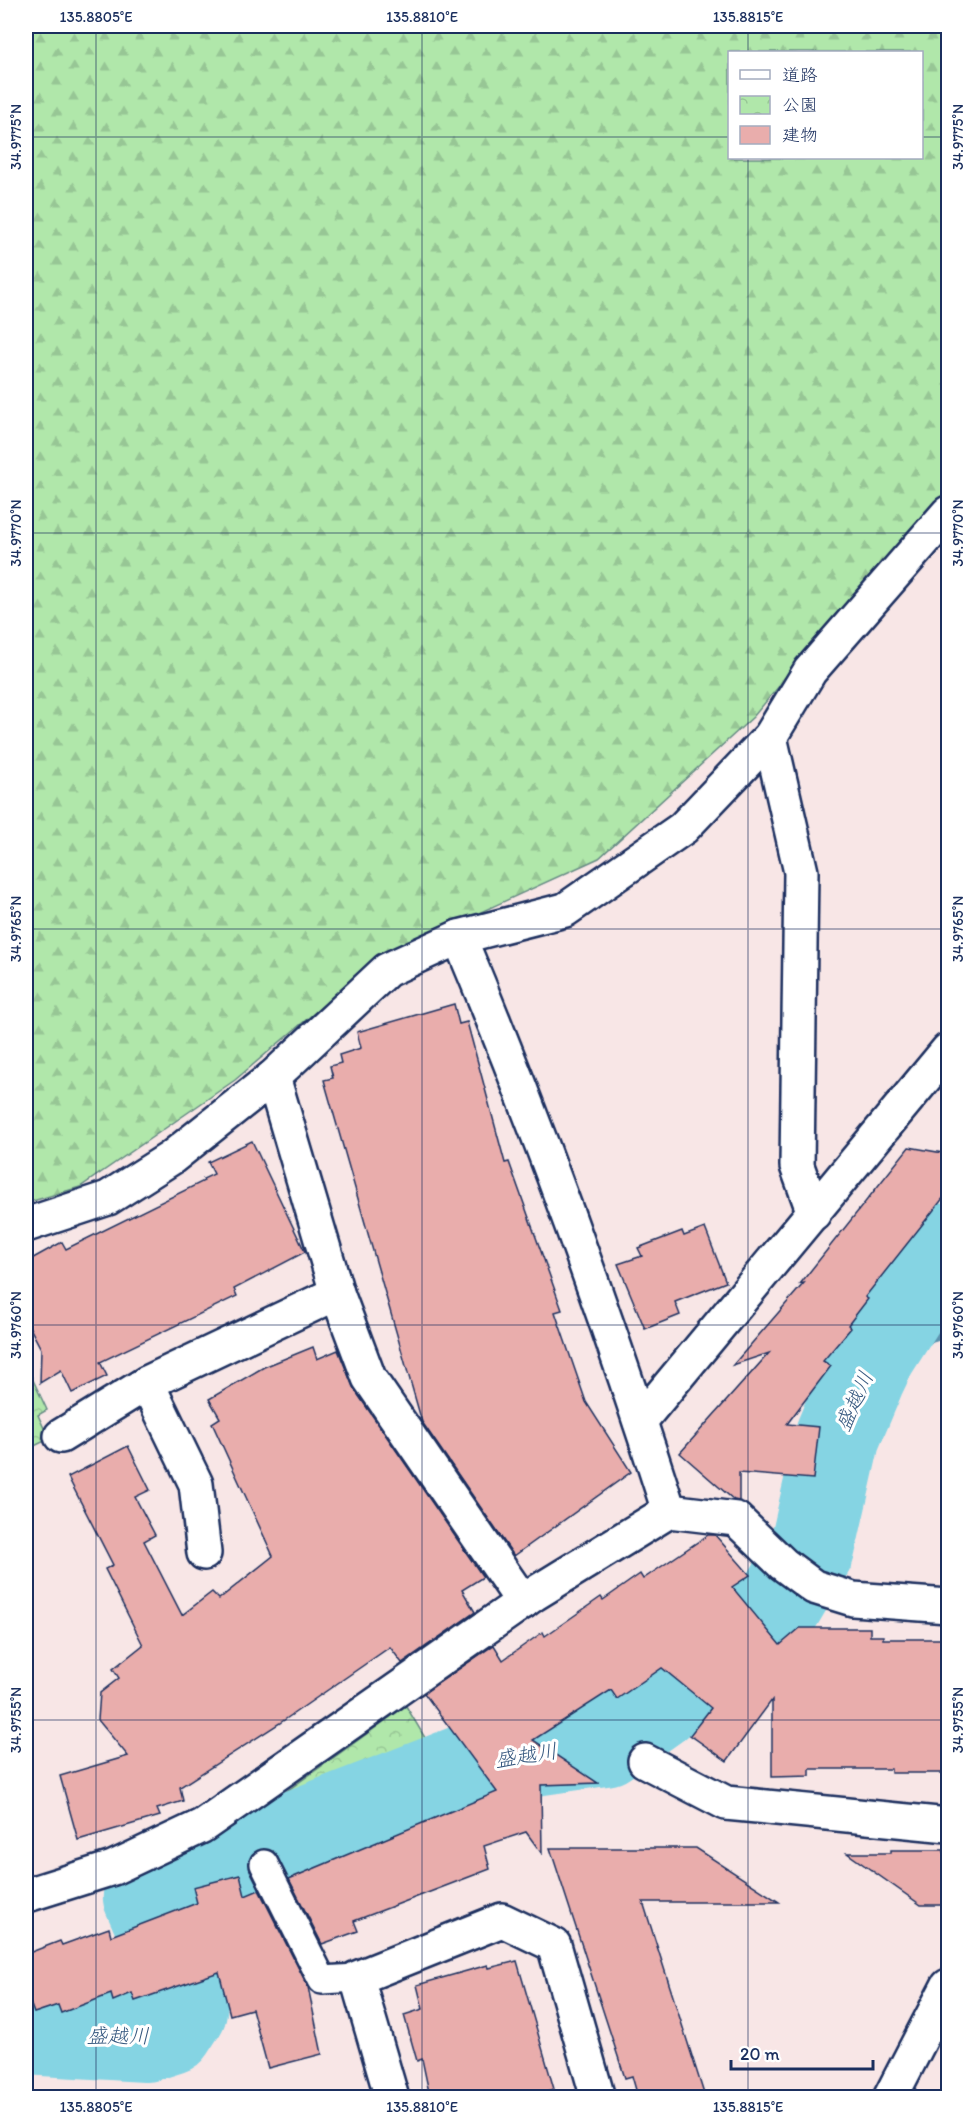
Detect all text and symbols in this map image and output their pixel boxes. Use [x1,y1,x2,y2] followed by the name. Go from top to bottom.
[60,8,132,26] text: 135.8805°E
[386,8,458,26] text: 135.8810°E
[713,8,783,26] text: 135.8815°E
[728,51,923,159] legend
[782,64,818,86] text: 道路
[782,94,818,116] text: 公園
[7,104,25,170] text: 34.9775°N
[949,104,967,170] text: 34.9775°N
[782,124,818,146] text: 建物
[7,499,25,567] text: 34.9770°N
[949,499,967,567] text: 34.9770°N
[7,896,25,962] text: 34.9765°N
[949,896,967,962] text: 34.9765°N
[7,1291,25,1359] text: 34.9760°N
[949,1291,967,1359] text: 34.9760°N
[830,1367,878,1435] water label: 盛越川
[7,1687,25,1753] text: 34.9755°N
[949,1687,967,1753] text: 34.9755°N
[493,1738,559,1772] water label: 盛越川
[87,2023,150,2048] water label: 盛越川
[731,2033,874,2071] scale bar
[740,2043,780,2065] text: 20 m
[60,2098,132,2116] text: 135.8805°E
[386,2098,458,2116] text: 135.8810°E
[713,2098,783,2116] text: 135.8815°E

